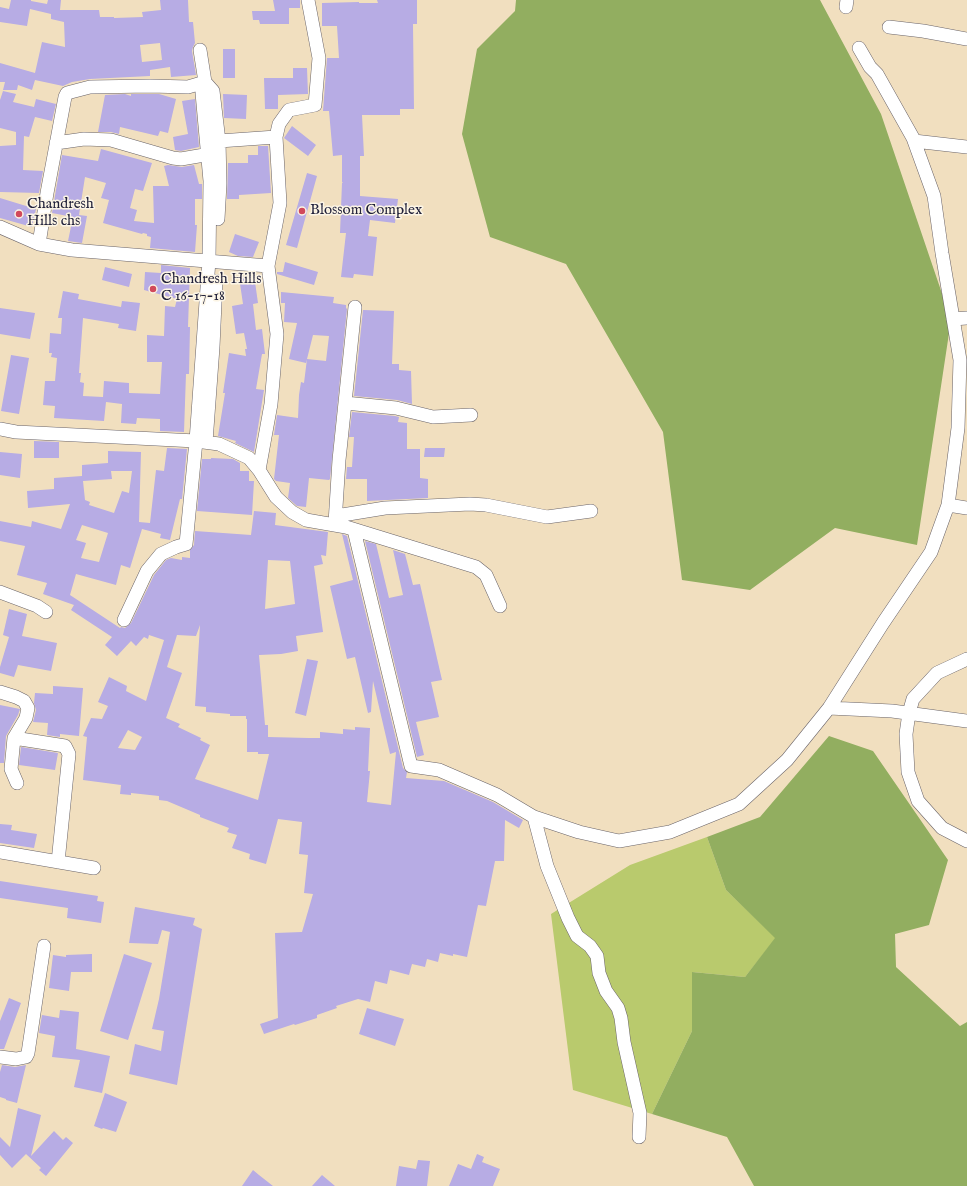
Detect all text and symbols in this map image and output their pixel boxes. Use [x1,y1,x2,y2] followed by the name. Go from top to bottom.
[27,196,94,231] place label: Chandresh Hills chs
[310,202,422,220] place label: Blossom Complex
[297,206,307,216] marker: Blossom Complex
[14,209,24,219] marker: Chandresh Hills chs
[161,271,261,306] place label: Chandresh Hills C 16-17-18
[148,284,158,294] marker: Chandresh Hills C 16-17-18

